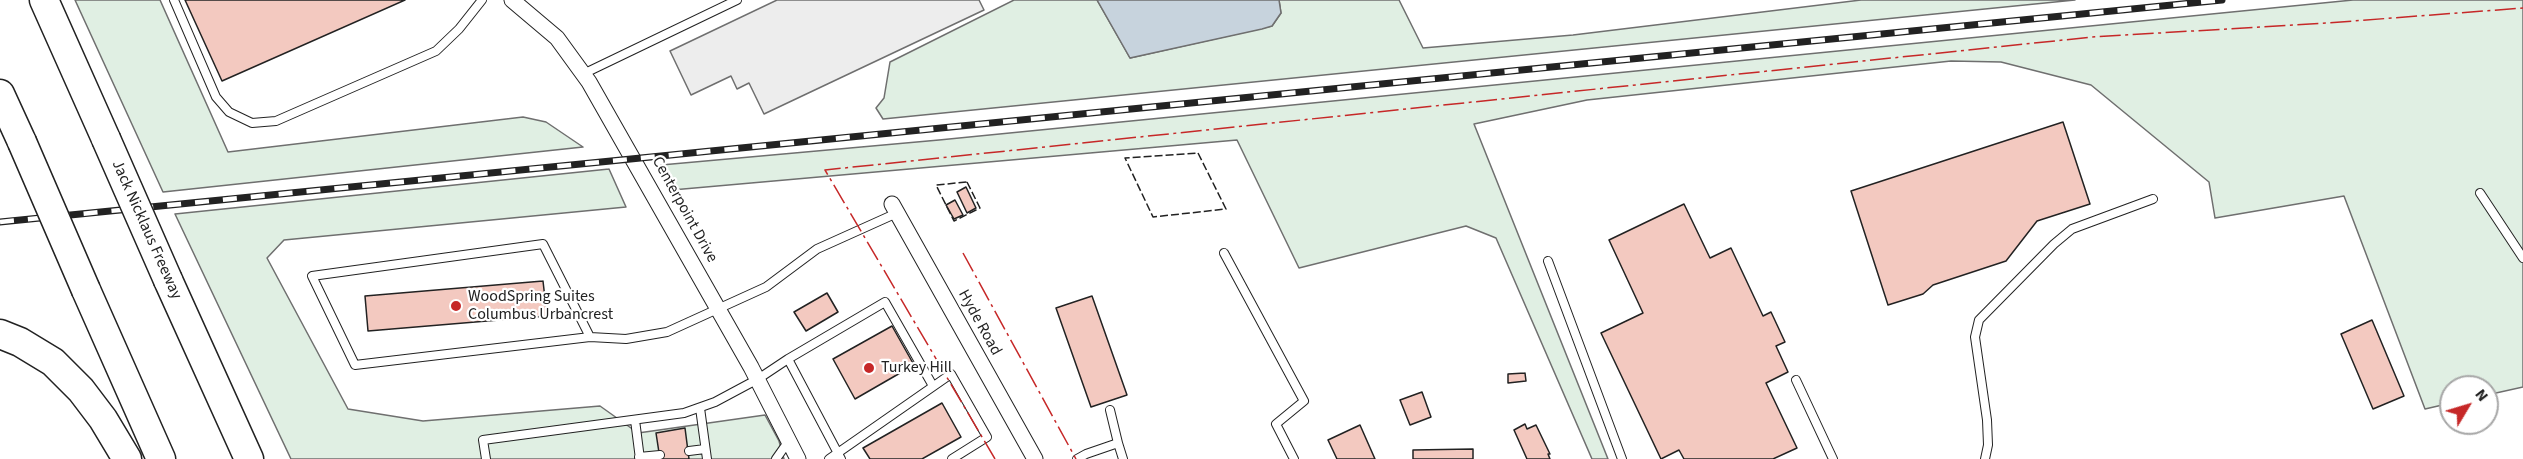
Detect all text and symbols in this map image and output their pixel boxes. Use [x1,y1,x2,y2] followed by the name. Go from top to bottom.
[647,154,721,266] street label: Centerpoint Drive
[107,157,185,303] street label: Jack Nicklaus Freeway
[468,287,613,325] place label: WoodSpring Suites Columbus Urbancrest
[953,287,1005,359] street label: Hyde Road
[449,299,463,313] marker: WoodSpring Suites Columbus Urbancrest
[881,358,952,378] place label: Turkey Hill
[862,361,876,375] marker: Turkey Hill
[2439,375,2499,435] north arrow
[2470,384,2494,406] text: N

